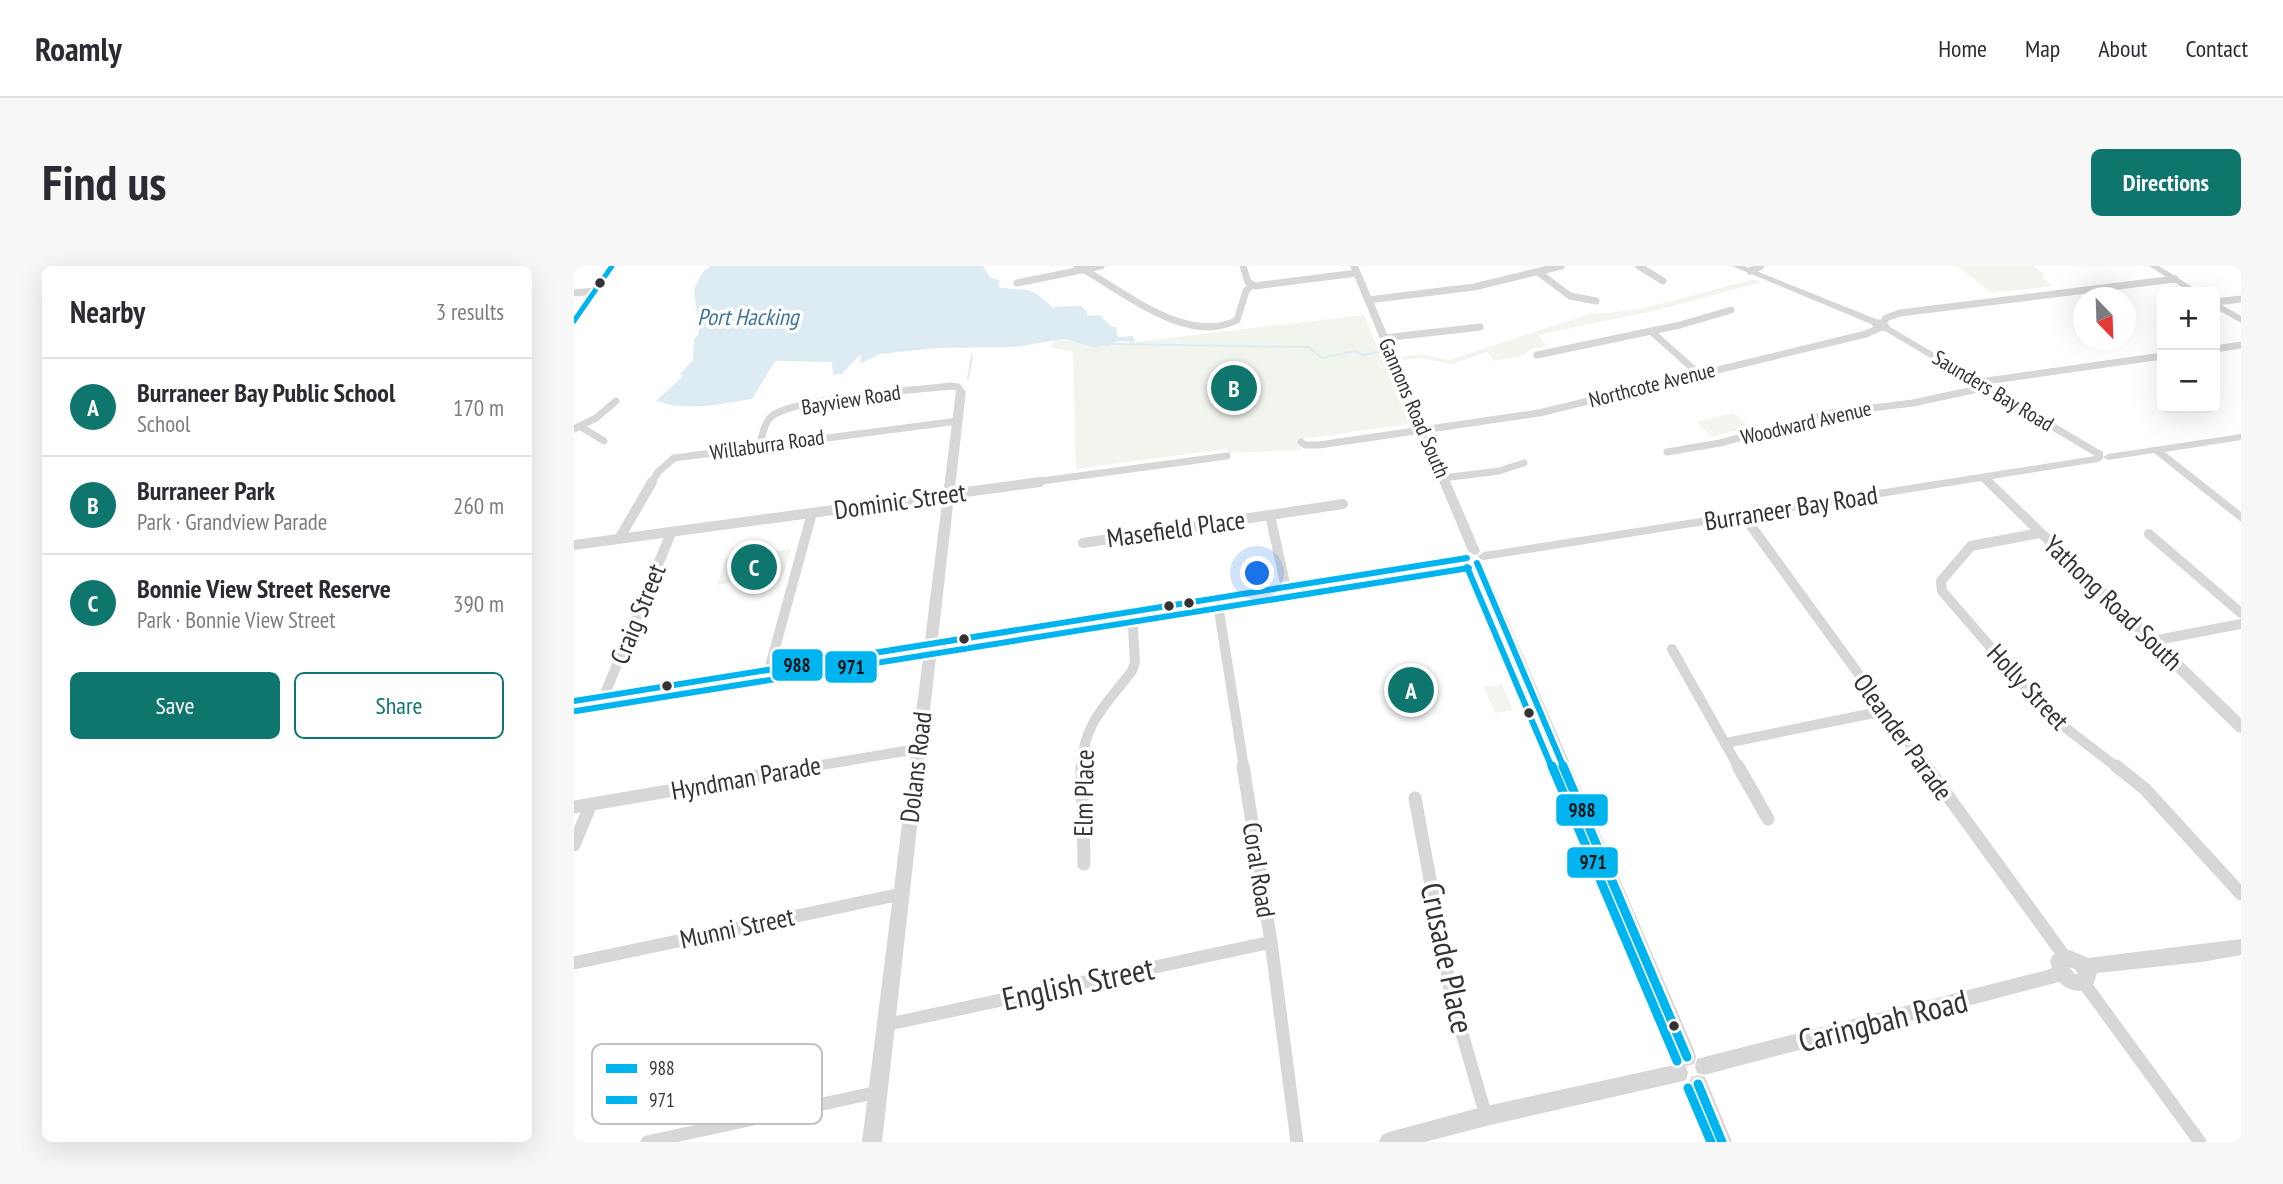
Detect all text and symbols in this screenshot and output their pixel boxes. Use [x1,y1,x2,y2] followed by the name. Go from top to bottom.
[35,27,122,70] text: Roamly
[1938,33,1987,64] text: Home
[2025,33,2060,64] text: Map
[2098,33,2147,64] text: About
[2185,33,2248,64] text: Contact
[2091,149,2241,216] button: Directions
[42,150,166,214] text: Find us
[593,276,607,290] unlabelled marker
[2073,287,2136,350] north arrow
[2157,287,2220,413] map controls
[2157,287,2220,350] button: +
[70,292,145,331] text: Nearby
[436,297,504,326] text: 3 results
[697,302,801,331] water label: Port Hacking
[1373,334,1456,482] street label: Gannons Road South
[1928,344,2059,437] street label: Saunders Bay Road
[2157,350,2220,413] button: −
[1586,356,1718,413] street label: Northcote Avenue
[1211,362,1257,414] pin: B
[137,376,395,409] text: Burraneer Bay Public School
[799,378,902,421] street label: Bayview Road
[87,393,99,422] text: A
[453,393,504,422] text: 170 m
[1738,394,1874,451] street label: Woodward Avenue
[137,409,190,438] text: School
[708,423,826,466] street label: Willaburra Road
[137,474,275,507] text: Burraneer Park
[832,475,968,526] street label: Dominic Street
[1702,478,1880,537] street label: Burraneer Bay Road
[87,491,99,520] text: B
[453,491,504,520] text: 260 m
[1105,502,1247,555] street label: Masefield Place
[137,507,327,536] text: Park · Grandview Parade
[2037,528,2190,677] street label: Yathong Road South
[731,541,777,593] pin: C
[1240,556,1274,590] your location
[603,559,673,669] street label: Craig Street
[137,572,391,605] text: Bonnie View Street Reserve
[88,589,98,618] text: C
[453,589,504,618] text: 390 m
[1182,596,1196,610] unlabelled marker
[1162,599,1176,613] unlabelled marker
[137,605,336,634] text: Park · Bonnie View Street
[957,632,971,646] unlabelled marker
[1980,637,2076,737] street label: Holly Street
[771,648,824,682] line badge: 988
[824,650,878,684] line badge: 971
[783,653,811,677] text: 988
[837,655,865,679] text: 971
[1388,664,1434,716] pin: A
[1846,667,1960,806] street label: Oleander Parade
[70,672,280,739] button: Save
[294,672,504,739] button: Share
[660,679,674,693] unlabelled marker
[1522,706,1536,720] unlabelled marker
[892,710,939,824] street label: Dolans Road
[668,748,823,807] street label: Hyndman Parade
[1066,749,1101,837] street label: Elm Place
[1555,793,1609,827] line badge: 988
[1568,798,1596,822] text: 988
[1236,820,1283,920] street label: Coral Road
[1566,846,1619,879] line badge: 971
[1579,850,1607,874] text: 971
[1412,879,1484,1037] street label: Crusade Place
[677,899,797,956] street label: Munni Street
[998,946,1158,1020] street label: English Street
[1794,979,1972,1061] street label: Caringbah Road
[1667,1019,1681,1033] unlabelled marker
[592,1044,822,1124] legend
[649,1056,675,1080] text: 988
[649,1088,675,1112] text: 971

